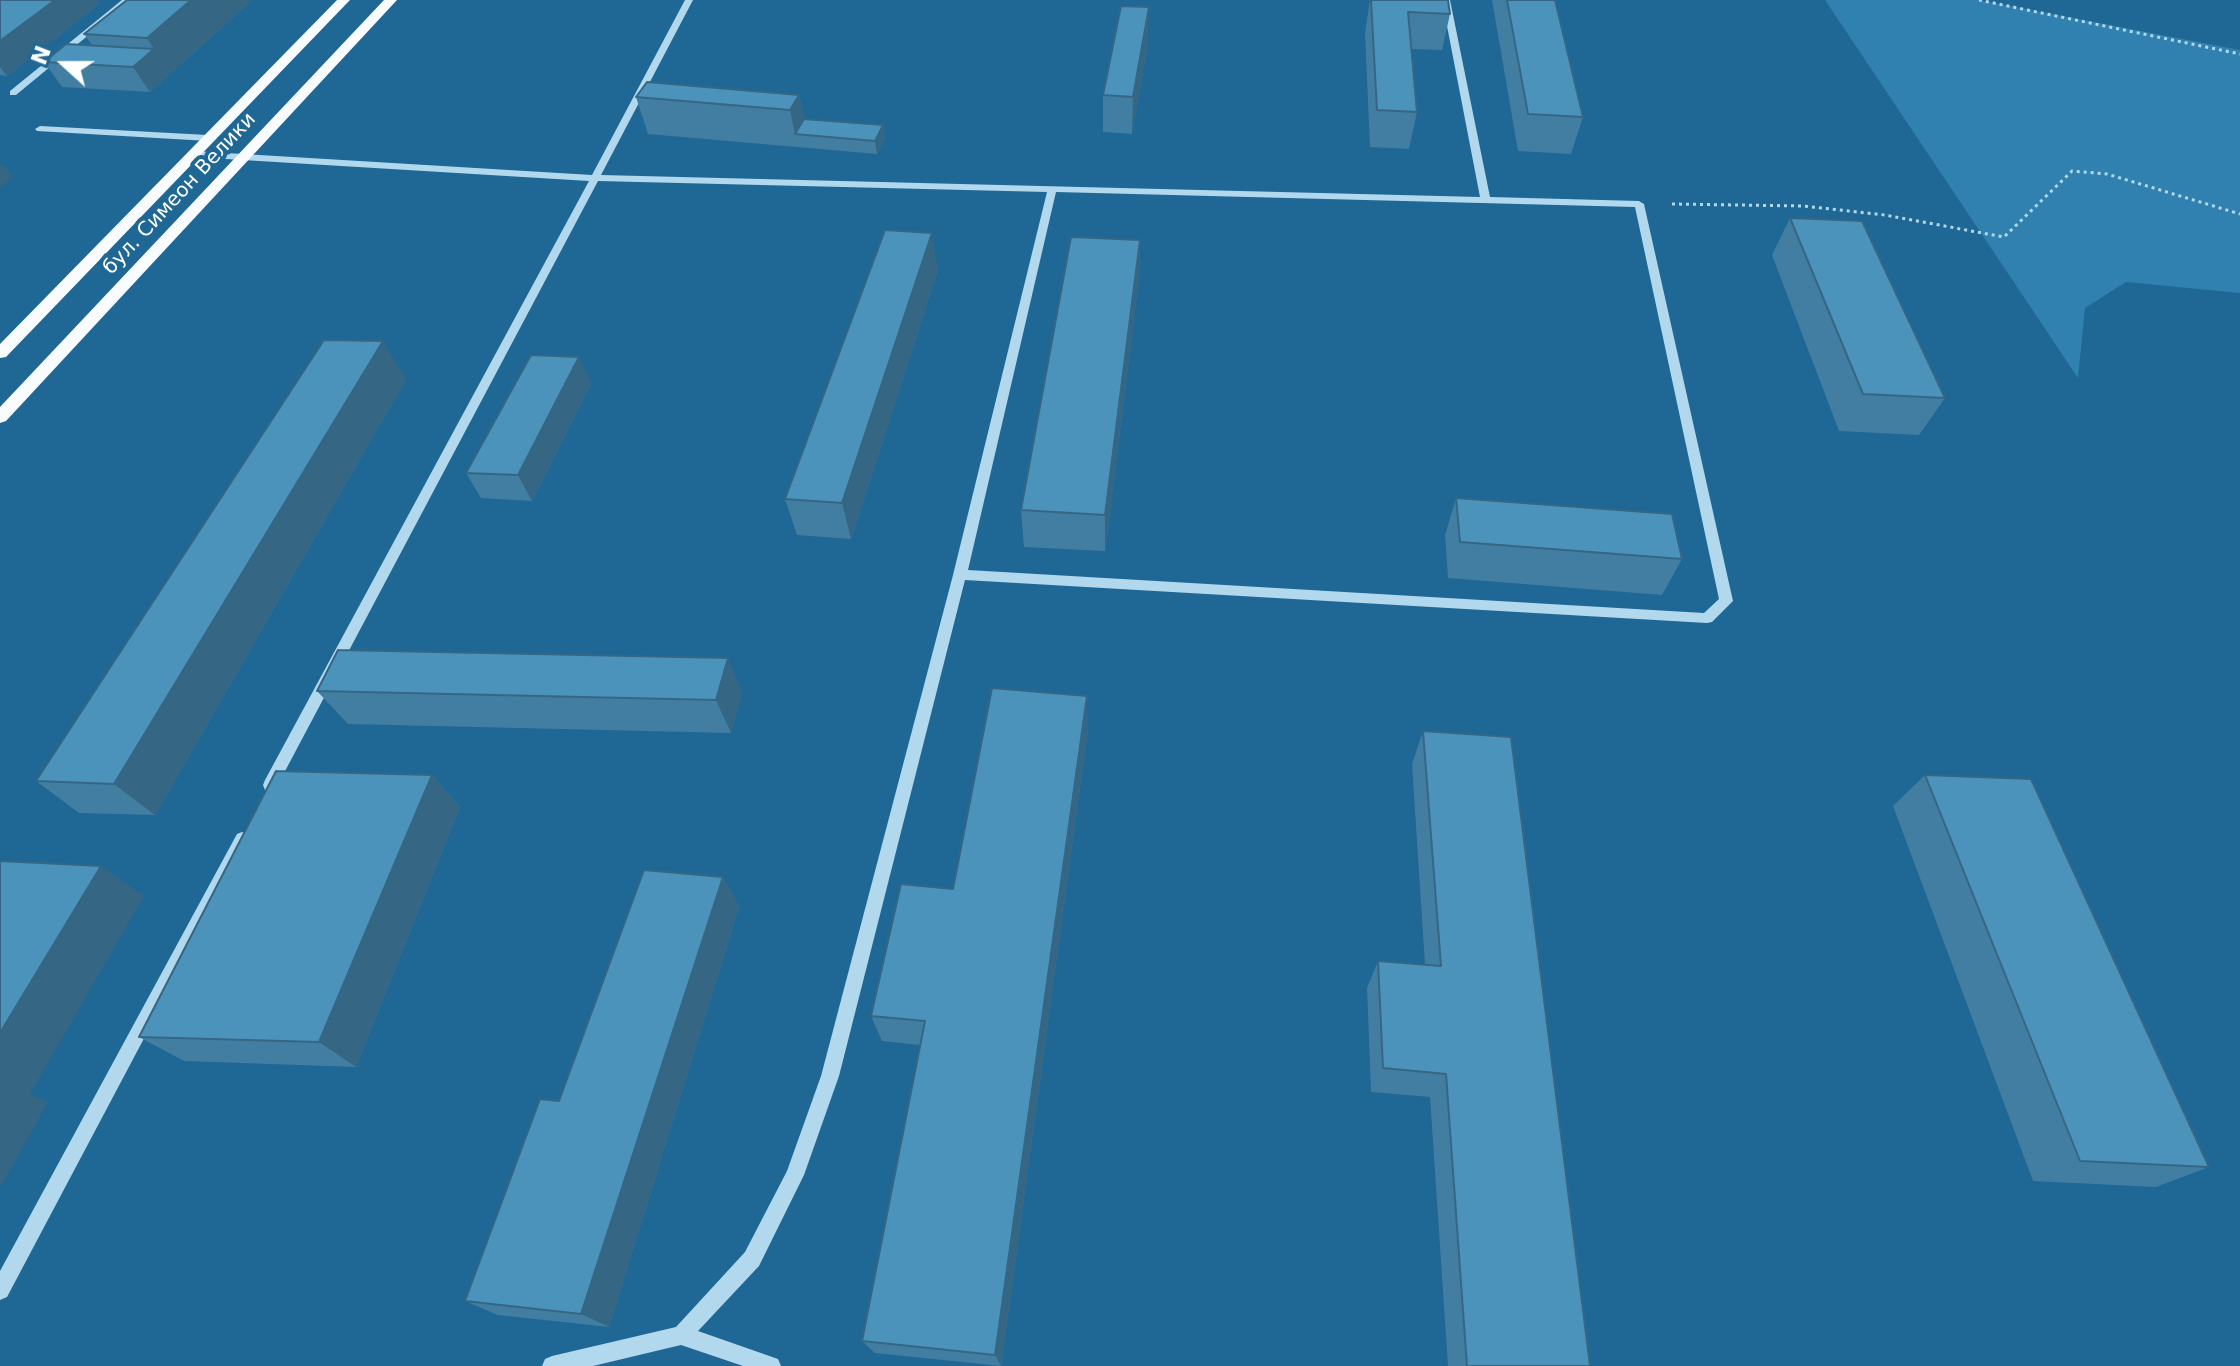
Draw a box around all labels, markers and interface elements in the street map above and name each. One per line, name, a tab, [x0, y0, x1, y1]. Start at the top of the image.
north arrow	[24, 24, 104, 104]
text: N	[26, 42, 56, 68]
street label: бул. Симеон Велики	[99, 108, 261, 280]

